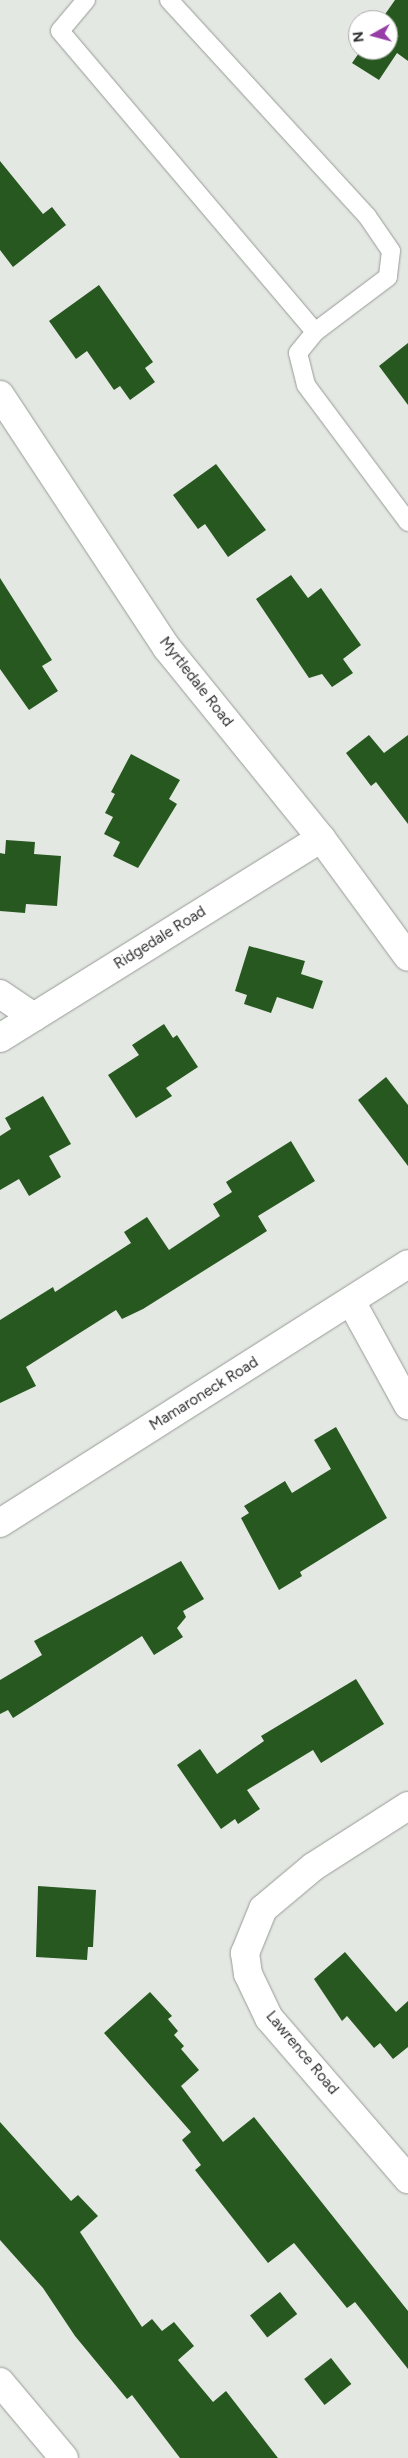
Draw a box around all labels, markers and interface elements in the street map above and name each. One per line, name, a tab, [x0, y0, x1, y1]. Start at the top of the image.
north arrow	[348, 10, 398, 60]
text: N	[350, 30, 368, 43]
street label: Myrtledale Road	[155, 634, 237, 730]
street label: Ridgedale Road	[111, 903, 209, 973]
street label: Mamaroneck Road	[146, 1353, 262, 1435]
street label: Lawrence Road	[262, 2008, 342, 2098]

